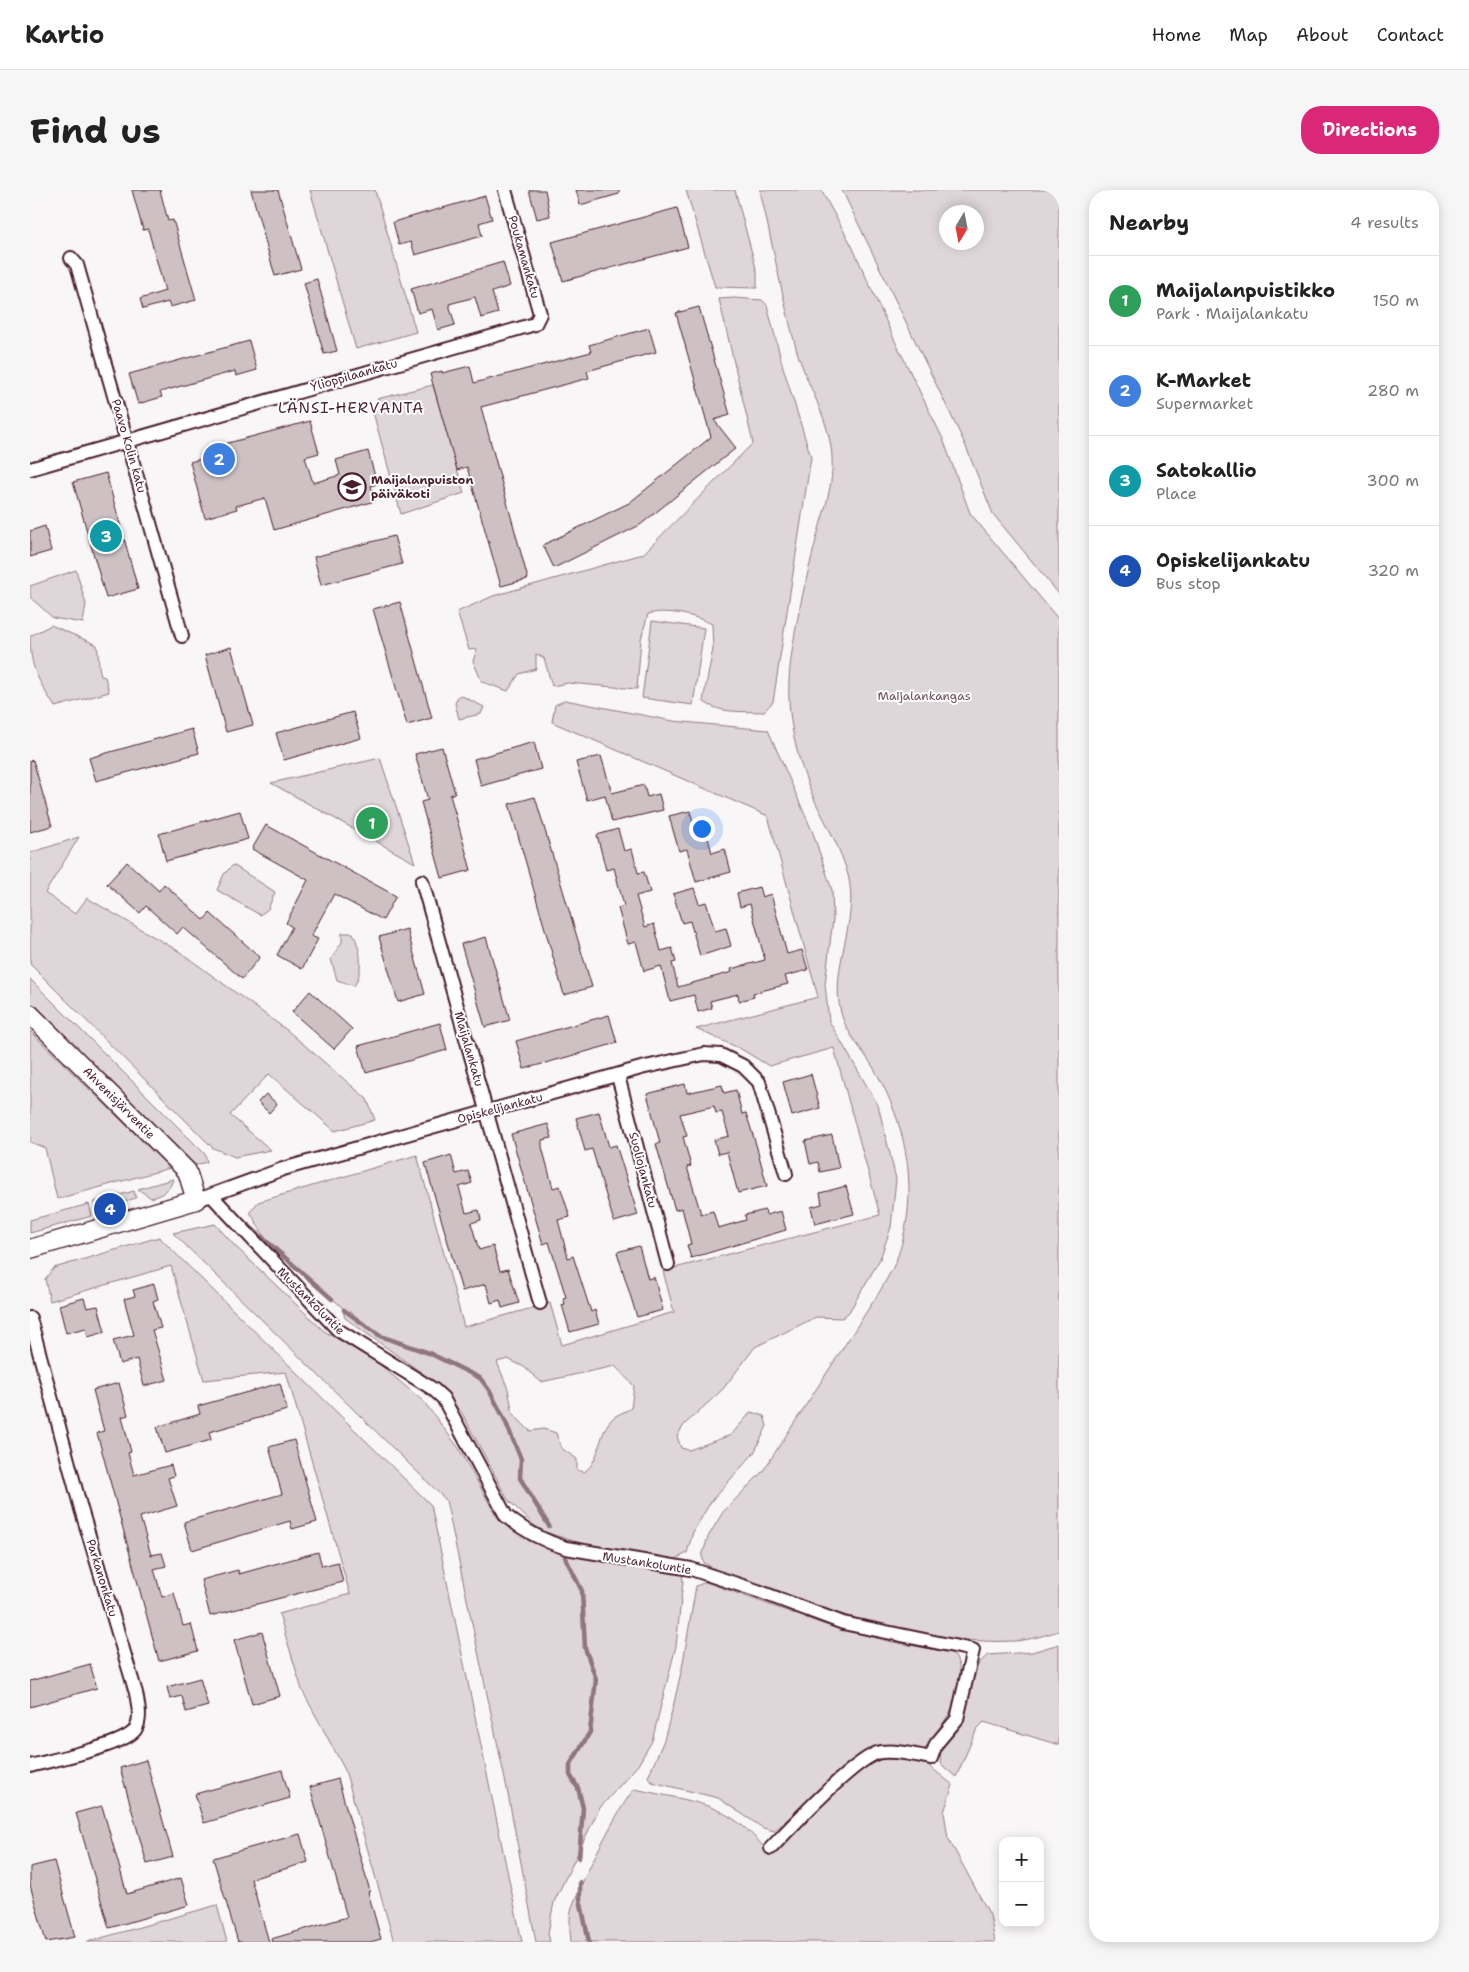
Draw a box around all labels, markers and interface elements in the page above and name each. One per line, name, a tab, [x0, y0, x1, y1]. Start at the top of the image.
text: Kartio	[25, 19, 104, 51]
text: Home	[1152, 23, 1201, 47]
text: Map	[1229, 23, 1268, 47]
text: About	[1296, 23, 1349, 47]
text: Contact	[1377, 23, 1444, 47]
button: Directions	[1301, 106, 1439, 154]
text: Find us	[30, 107, 161, 154]
north arrow	[939, 205, 984, 250]
text: Nearby	[1109, 209, 1189, 237]
text: 4 results	[1350, 212, 1419, 233]
street label: Poukamankatu	[505, 214, 543, 300]
text: Maijalanpuistikko	[1156, 278, 1335, 303]
text: 1	[1121, 290, 1129, 311]
text: 150 m	[1372, 290, 1419, 311]
text: Park · Maijalankatu	[1156, 303, 1308, 324]
street label: Ylioppilaankatu	[309, 355, 399, 395]
text: K-Market	[1156, 368, 1251, 393]
text: 2	[1119, 380, 1131, 401]
text: 280 m	[1367, 380, 1419, 401]
text: Supermarket	[1156, 393, 1253, 414]
street label: Paavo Kolin katu	[108, 397, 150, 495]
district label: LÄNSI-HERVANTA	[278, 398, 424, 418]
pin: 2	[203, 440, 235, 478]
text: Satokallio	[1156, 458, 1257, 483]
text: 3	[1119, 470, 1131, 491]
text: 300 m	[1367, 470, 1419, 491]
school or university icon: Maijalanpuiston päiväkoti	[337, 472, 367, 502]
place label: Maijalanpuiston päiväkoti	[371, 472, 473, 502]
text: Place	[1156, 483, 1197, 504]
pin: 3	[90, 517, 122, 555]
text: Opiskelijankatu	[1156, 548, 1310, 573]
text: 4	[1119, 560, 1131, 581]
text: 320 m	[1368, 560, 1419, 581]
text: Bus stop	[1156, 573, 1221, 594]
park label: Maijalankangas	[877, 688, 971, 704]
pin: 1	[356, 804, 388, 842]
your location	[689, 816, 715, 842]
street label: Maijalankatu	[451, 1010, 487, 1088]
street label: Ahvenisjärventie	[79, 1063, 159, 1143]
street label: Opiskelijankatu	[455, 1089, 545, 1127]
street label: Suoliojankatu	[625, 1130, 661, 1210]
pin: 4	[94, 1190, 126, 1228]
street label: Mustankoluntie	[274, 1264, 348, 1338]
street label: Parkanonkatu	[83, 1537, 121, 1619]
street label: Mustankoluntie	[601, 1548, 693, 1578]
map controls	[999, 1837, 1044, 1927]
button: +	[999, 1837, 1044, 1882]
button: −	[999, 1882, 1044, 1927]

